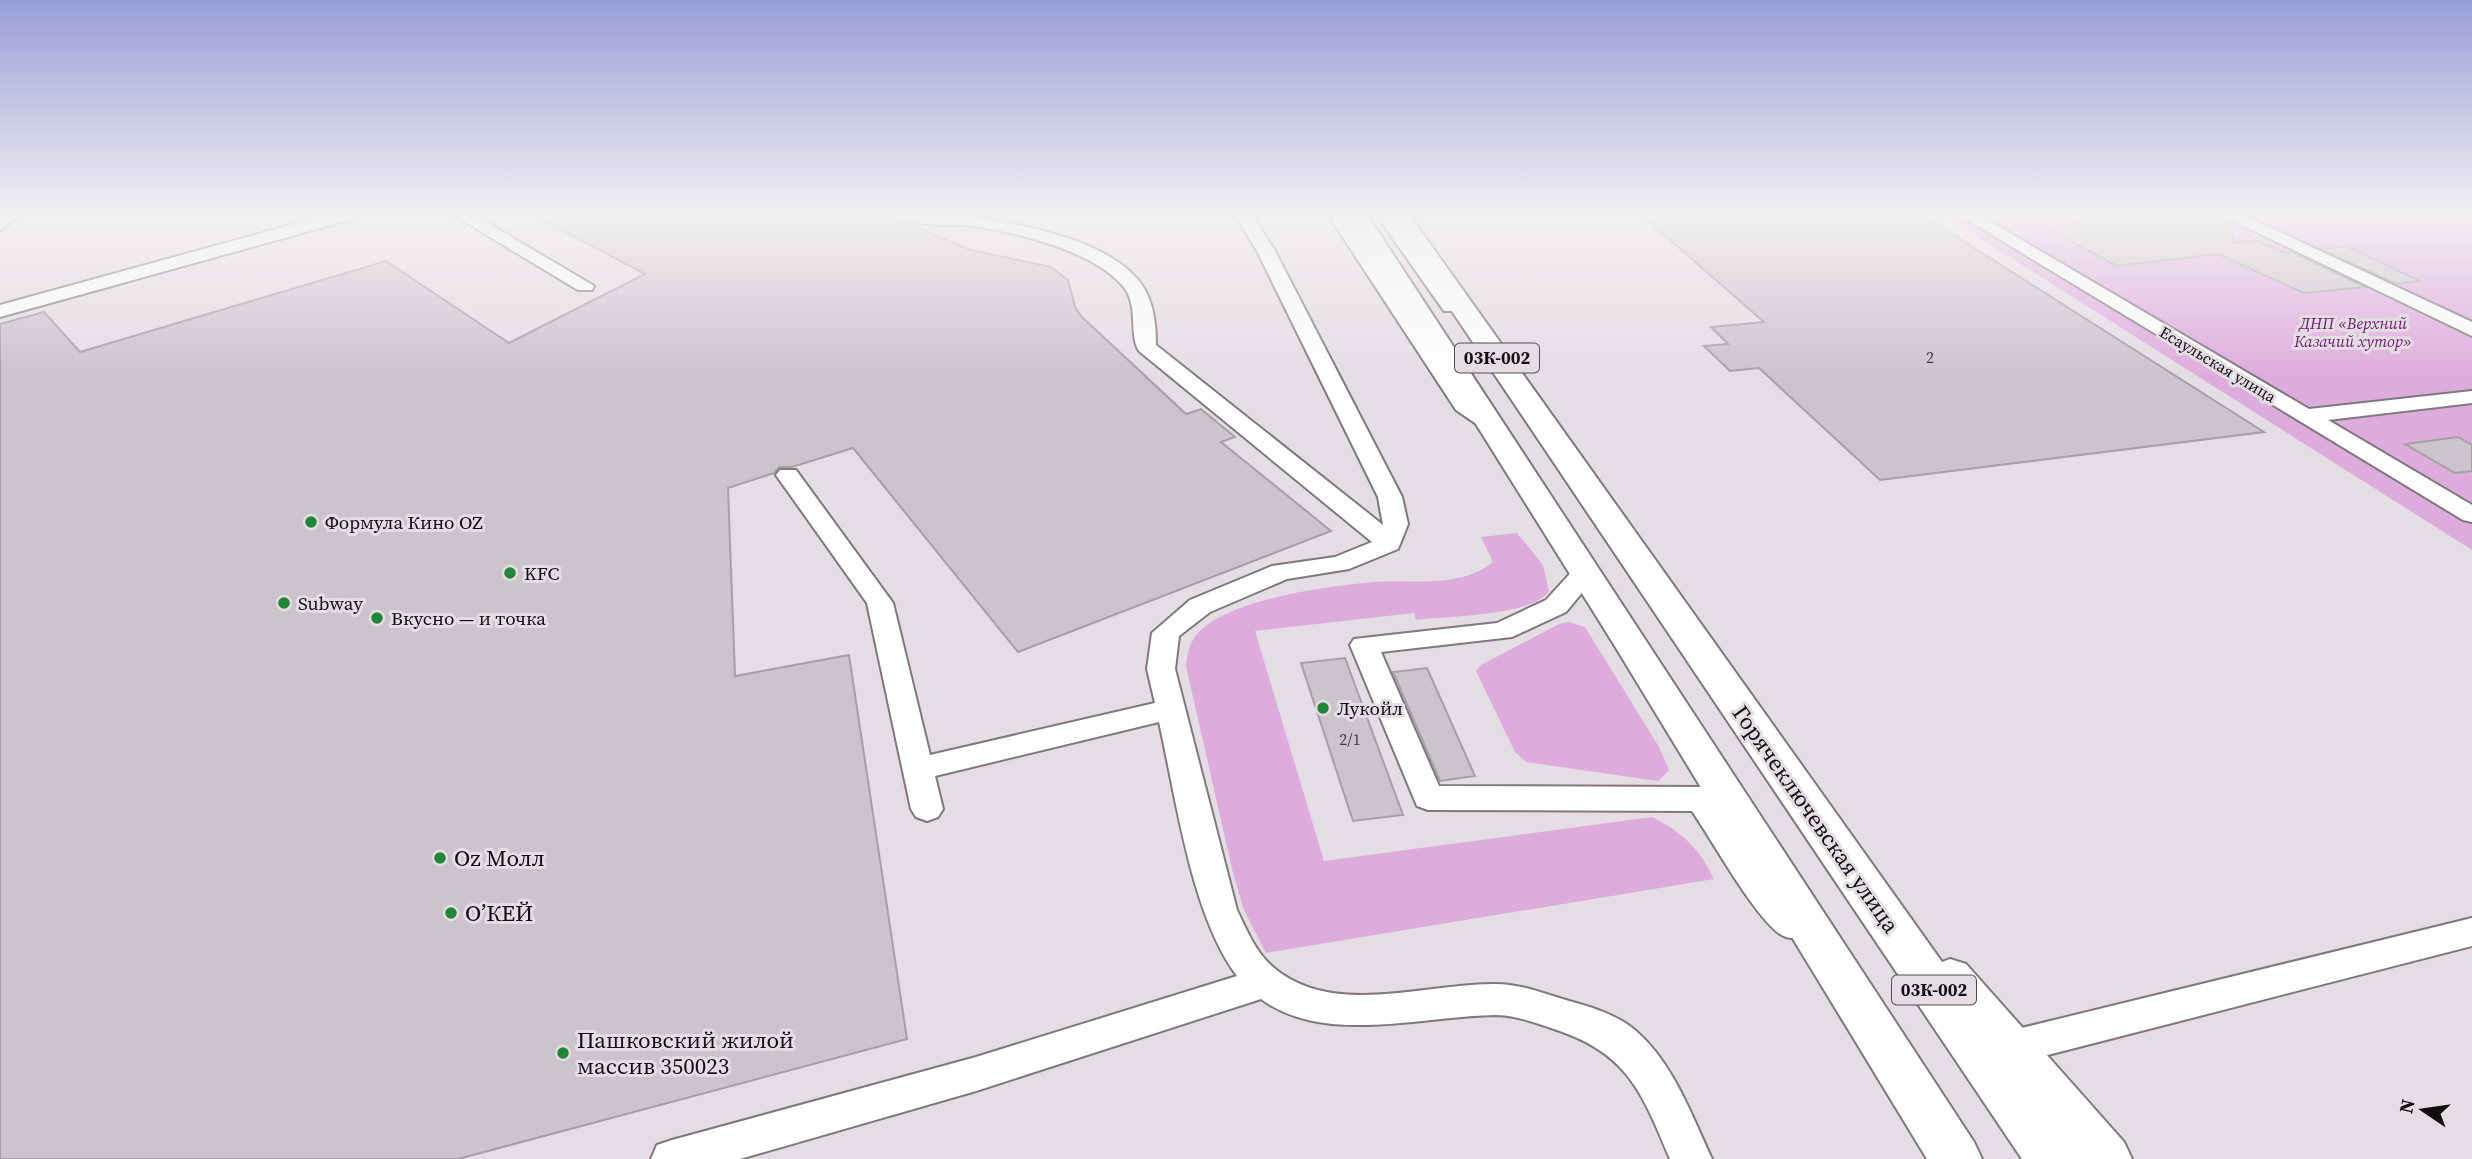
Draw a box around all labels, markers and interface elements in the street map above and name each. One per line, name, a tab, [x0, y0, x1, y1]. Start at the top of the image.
park label: ДНП «Верхний Казачий хутор»	[2293, 312, 2412, 352]
street label: Есаульская улица	[2156, 321, 2281, 408]
road number: 03К-002	[1455, 344, 1539, 372]
house number: 2	[1926, 346, 1934, 368]
place label: Формула Кино OZ	[325, 509, 483, 535]
marker: Формула Кино OZ	[303, 514, 319, 530]
place label: KFC	[524, 560, 559, 586]
marker: KFC	[502, 565, 518, 581]
place label: Subway	[298, 590, 363, 616]
marker: Subway	[276, 595, 292, 611]
place label: Вкусно — и точка	[391, 605, 546, 631]
marker: Вкусно — и точка	[369, 610, 385, 626]
place label: Лукойл	[1337, 695, 1403, 721]
street label: Горячеключевская улица	[1725, 699, 1907, 940]
marker: Лукойл	[1315, 700, 1331, 716]
house number: 2/1	[1339, 728, 1361, 750]
place label: Oz Молл	[454, 842, 545, 874]
marker: Oz Молл	[432, 850, 448, 866]
place label: О’КЕЙ	[465, 897, 533, 929]
marker: О’КЕЙ	[443, 905, 459, 921]
road number: 03К-002	[1892, 975, 1976, 1004]
place label: Пашковский жилой массив 350023	[577, 1024, 794, 1082]
marker: Пашковский жилой массив 350023	[555, 1045, 571, 1061]
north arrow	[2388, 1075, 2458, 1145]
text: N	[2392, 1096, 2421, 1116]

